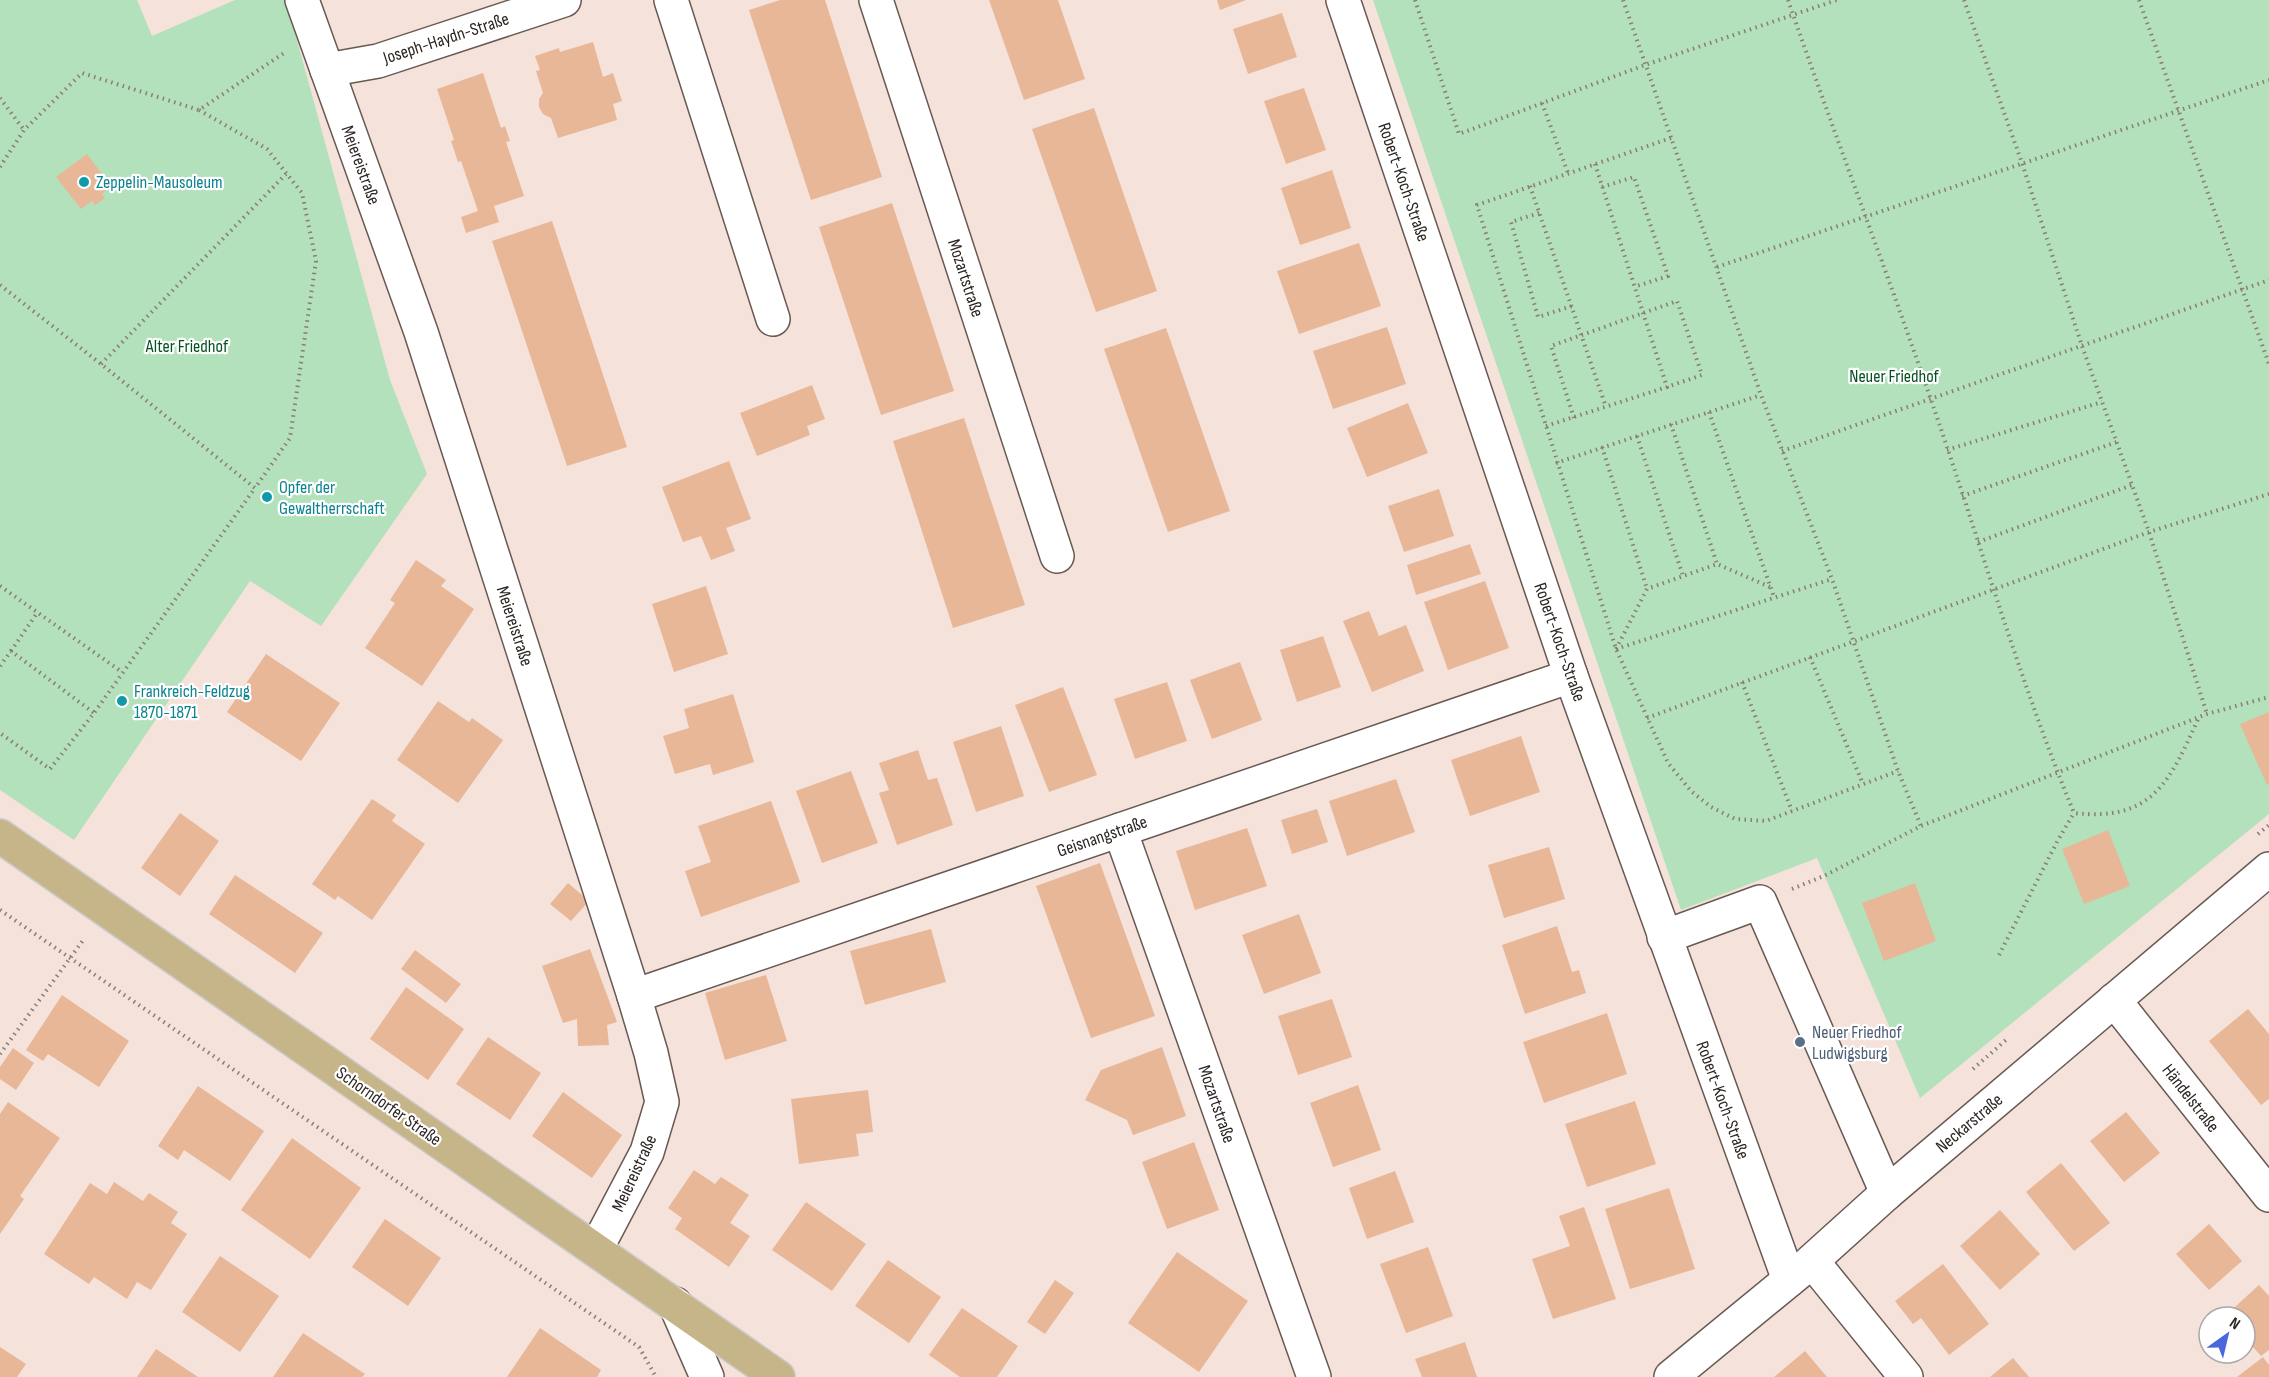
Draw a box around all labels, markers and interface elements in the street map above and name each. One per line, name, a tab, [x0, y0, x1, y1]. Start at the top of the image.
street label: Joseph-Haydn-Straße	[380, 8, 512, 69]
street label: Robert-Koch-Straße	[1373, 120, 1434, 244]
street label: Meiereistraße	[337, 123, 385, 208]
place label: Zeppelin-Mausoleum	[96, 172, 223, 193]
marker: Zeppelin-Mausoleum	[77, 175, 91, 189]
street label: Mozartstraße	[943, 237, 988, 320]
park label: Alter Friedhof	[145, 336, 229, 357]
park label: Neuer Friedhof	[1849, 366, 1940, 387]
place label: Opfer der Gewaltherrschaft	[279, 477, 385, 519]
marker: Opfer der Gewaltherrschaft	[260, 490, 274, 504]
street label: Robert-Koch-Straße	[1529, 580, 1590, 704]
street label: Meiereistraße	[492, 584, 537, 669]
place label: Frankreich-Feldzug 1870-1871	[134, 681, 250, 723]
marker: Frankreich-Feldzug 1870-1871	[115, 694, 129, 708]
street label: Geisnangstraße	[1054, 811, 1150, 862]
place label: Neuer Friedhof Ludwigsburg	[1812, 1022, 1902, 1064]
marker: Neuer Friedhof Ludwigsburg	[1793, 1035, 1807, 1049]
street label: Robert-Koch-Straße	[1691, 1038, 1754, 1162]
street label: Händelstraße	[2158, 1060, 2224, 1136]
street label: Schorndorfer Straße	[332, 1062, 445, 1150]
street label: Mozartstraße	[1193, 1063, 1240, 1146]
street label: Neckarstraße	[1932, 1089, 2007, 1157]
street label: Meiereistraße	[607, 1131, 661, 1215]
north arrow	[2197, 1305, 2257, 1365]
text: N	[2226, 1314, 2243, 1334]

